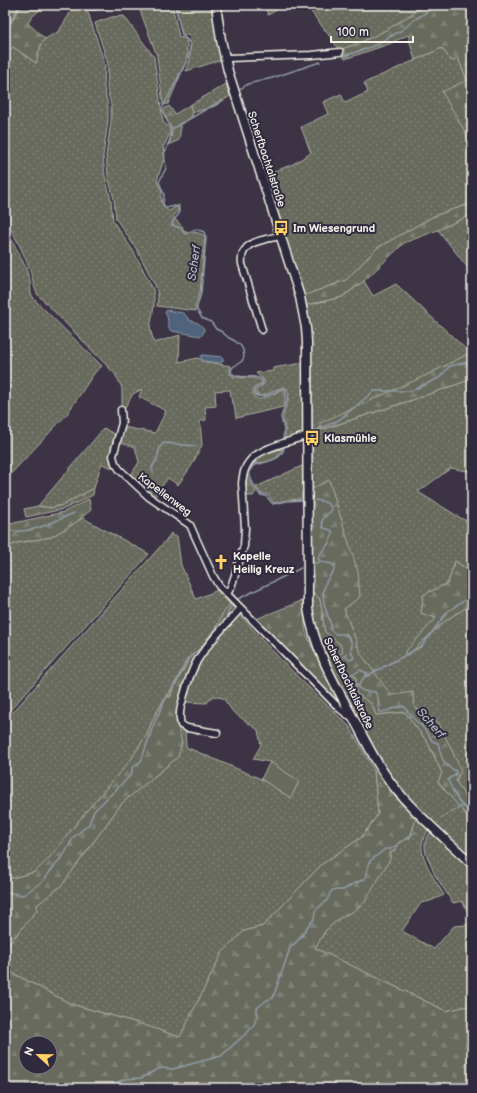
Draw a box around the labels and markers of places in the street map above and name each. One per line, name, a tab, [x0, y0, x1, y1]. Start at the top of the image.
bus stop icon: Im Wiesengrund	[272, 219, 290, 237]
place label: Im Wiesengrund	[293, 222, 375, 235]
bus stop icon: Klasmühle	[303, 429, 321, 447]
place label: Klasmühle	[324, 432, 377, 445]
place label: Kapelle Heilig Kreuz	[233, 550, 295, 576]
church icon: Kapelle Heilig Kreuz	[212, 553, 230, 571]

